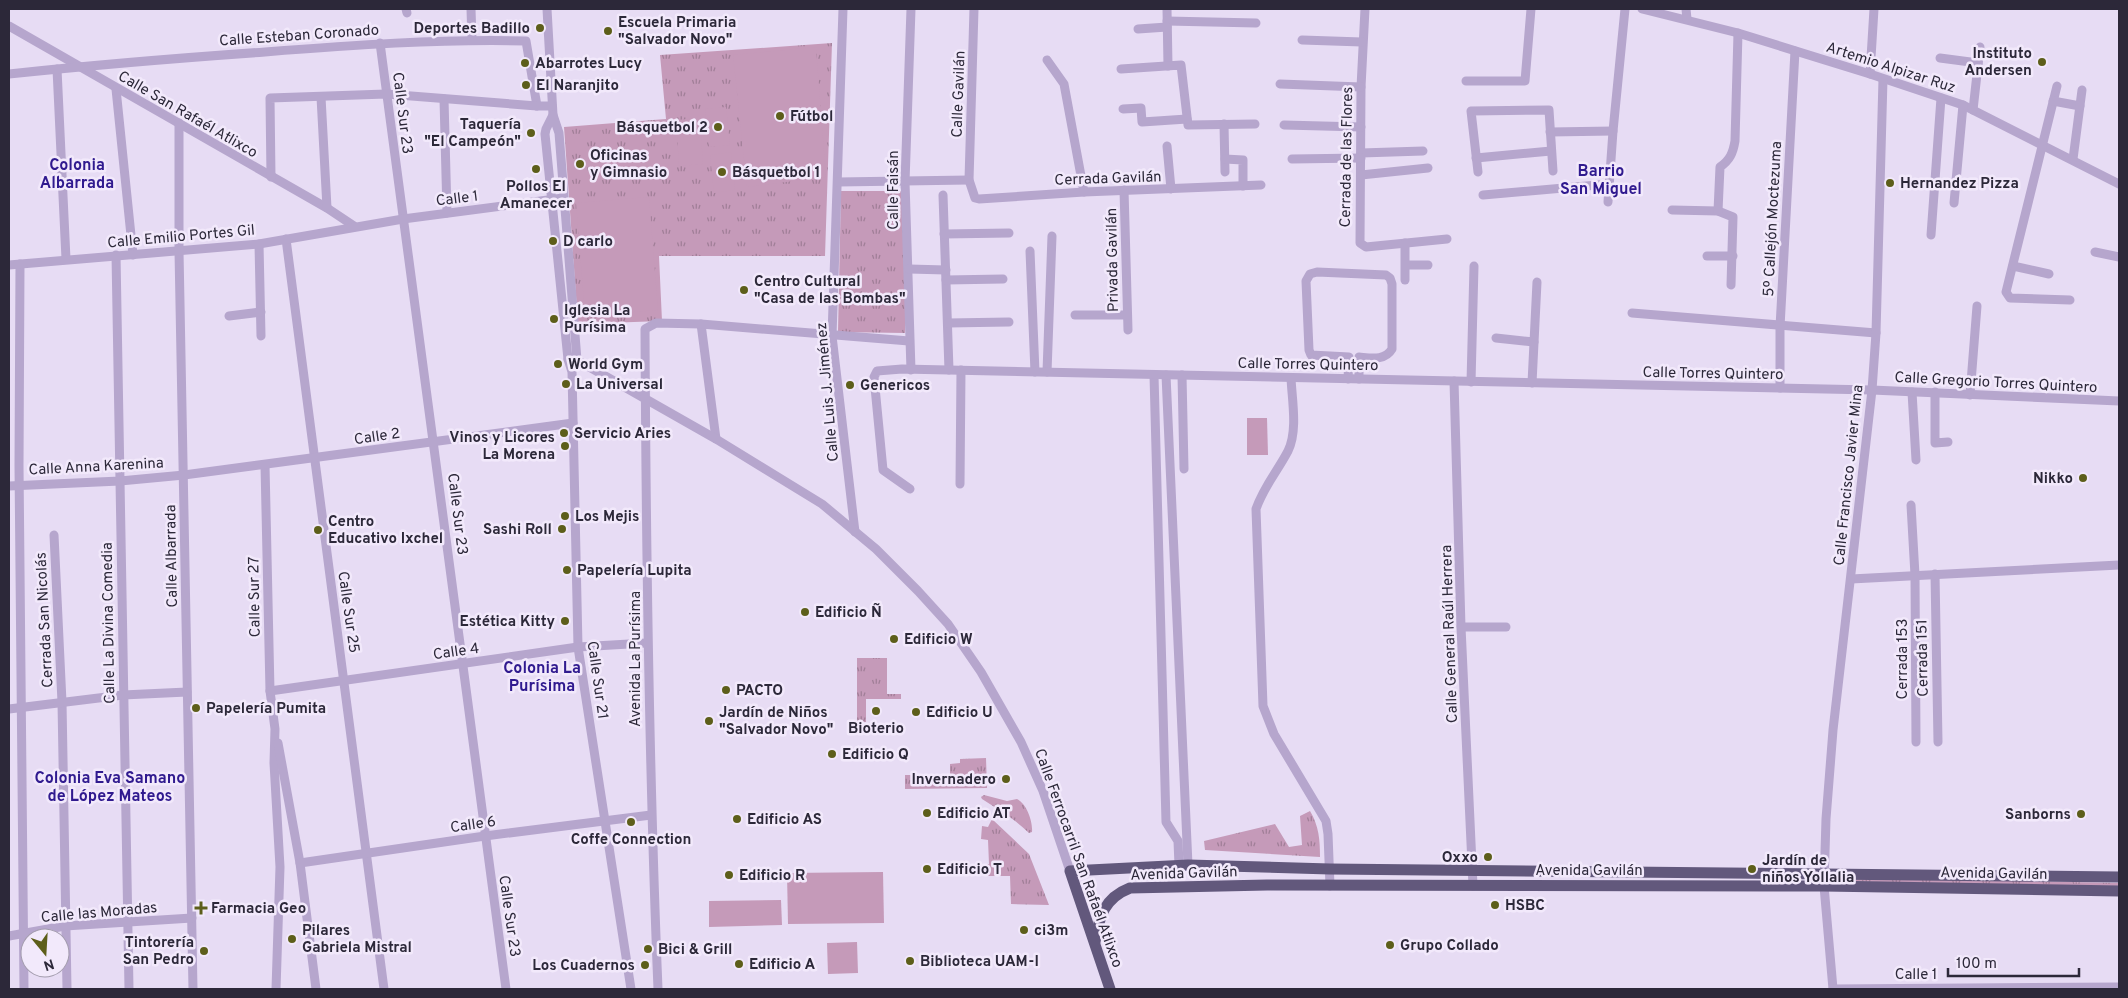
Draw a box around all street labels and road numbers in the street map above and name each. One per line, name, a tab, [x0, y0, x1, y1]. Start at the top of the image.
street label: Calle Esteban Coronado	[219, 21, 380, 52]
street label: Artemio Alpizar Ruz	[1823, 39, 1958, 98]
street label: Calle Gavilán	[948, 50, 971, 138]
street label: Calle San Rafaél Atlixco	[114, 68, 261, 163]
street label: Calle Sur 23	[387, 71, 416, 155]
street label: Cerrada de las Flores	[1337, 87, 1358, 228]
street label: 5º Callejón Moctezuma	[1760, 141, 1787, 297]
street label: Calle Faisán	[885, 150, 904, 230]
street label: Cerrada Gavilán	[1054, 168, 1162, 191]
street label: Calle 1	[435, 187, 480, 212]
street label: Privada Gavilán	[1103, 208, 1124, 312]
street label: Calle Emilio Portes Gil	[107, 222, 256, 253]
street label: Calle Luis J. Jiménez	[813, 321, 844, 462]
street label: Calle Torres Quintero	[1237, 355, 1379, 376]
street label: Calle Torres Quintero	[1642, 364, 1784, 385]
street label: Calle Gregorio Torres Quintero	[1894, 369, 2098, 398]
street label: Calle Francisco Javier Mina	[1831, 384, 1868, 567]
street label: Calle 2	[353, 425, 401, 450]
street label: Calle Anna Karenina	[28, 454, 164, 481]
street label: Calle Sur 23	[442, 472, 471, 556]
street label: Calle Albarrada	[162, 504, 183, 608]
street label: Calle La Divina Comedia	[99, 542, 120, 704]
street label: Calle General Raúl Herrera	[1438, 544, 1463, 724]
street label: Cerrada San Nicolás	[32, 552, 59, 688]
street label: Calle Sur 27	[245, 556, 266, 638]
street label: Calle Sur 25	[332, 570, 363, 654]
street label: Avenida La Purísima	[627, 591, 646, 727]
street label: Cerrada 153	[1894, 618, 1913, 700]
street label: Cerrada 151	[1913, 619, 1934, 697]
street label: Calle 4	[432, 640, 480, 665]
street label: Calle Sur 21	[582, 640, 611, 721]
street label: Calle Ferrocarril San Rafaél Atlixco	[1029, 746, 1126, 971]
street label: Calle 6	[449, 813, 497, 838]
street label: Avenida Gavilán	[1535, 862, 1643, 881]
street label: Avenida Gavilán	[1130, 863, 1238, 886]
street label: Avenida Gavilán	[1940, 864, 2048, 885]
street label: Calle Sur 23	[493, 874, 524, 958]
street label: Calle las Moradas	[40, 899, 158, 928]
street label: Calle 1	[1895, 966, 1937, 985]

